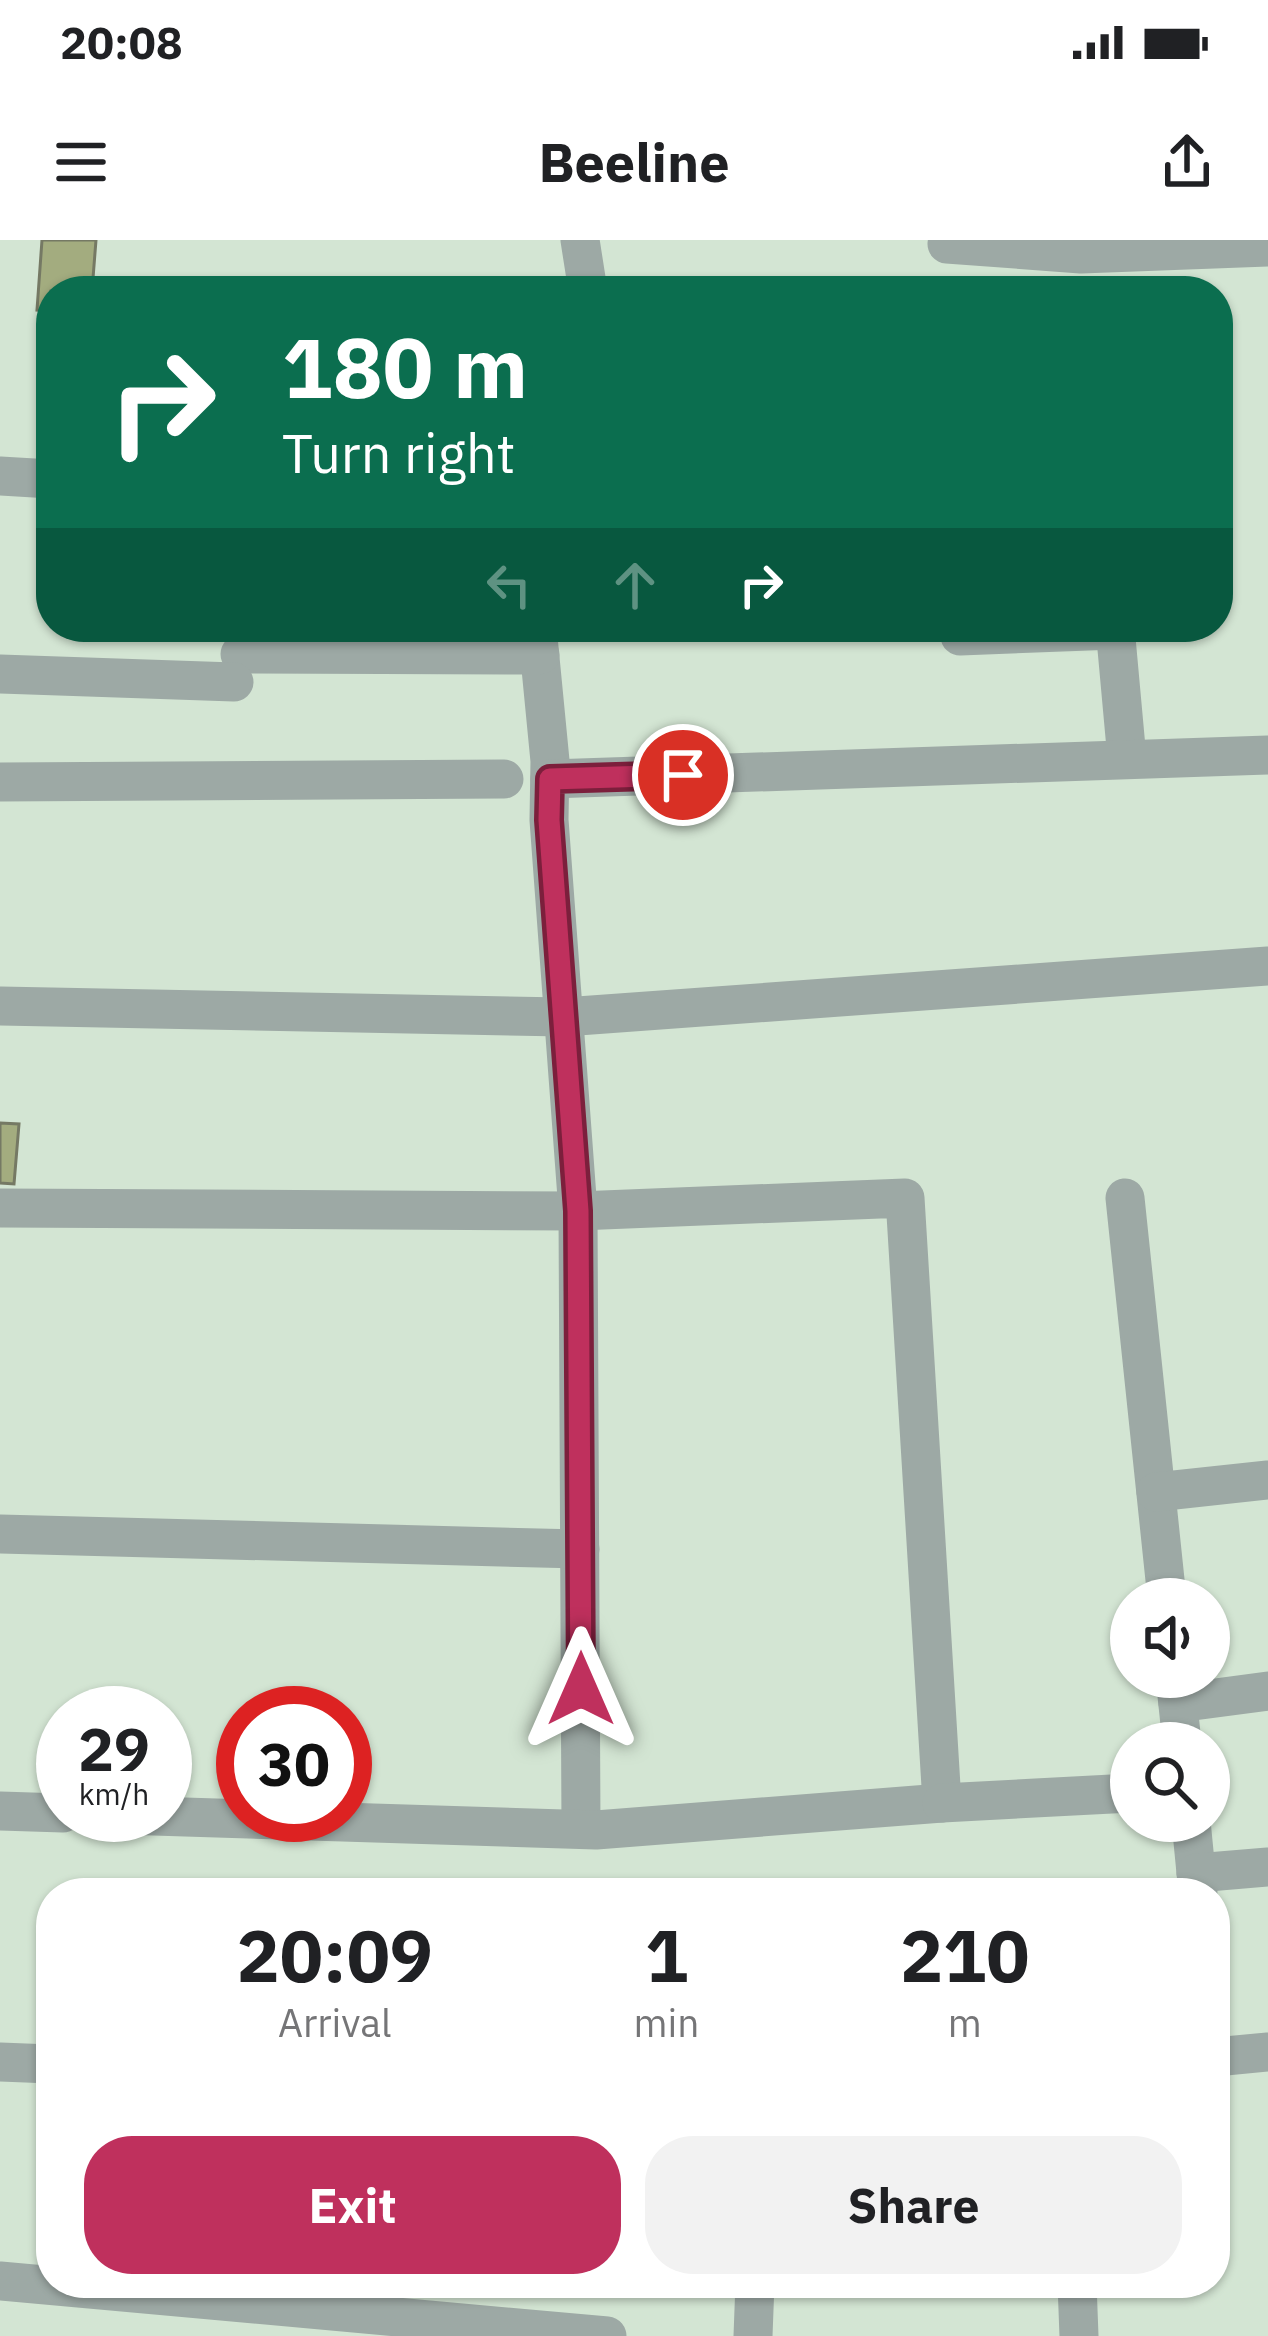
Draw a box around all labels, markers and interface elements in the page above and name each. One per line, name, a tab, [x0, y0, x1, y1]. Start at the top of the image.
text: 20:08	[60, 13, 183, 71]
text: Beeline	[538, 127, 730, 197]
icon: menu	[48, 129, 114, 195]
icon: share	[1154, 129, 1220, 195]
text: 180 m	[282, 312, 528, 421]
icon: right	[84, 324, 240, 480]
text: Turn right	[282, 418, 516, 488]
icon: left	[476, 552, 542, 618]
icon: ahead	[602, 552, 668, 618]
icon: right	[728, 552, 794, 618]
pin	[632, 724, 734, 826]
icon: arrive	[650, 742, 716, 808]
map controls	[1110, 1578, 1230, 1842]
button: sound	[1110, 1578, 1230, 1698]
position arrow	[518, 1626, 644, 1752]
speed limit sign: 30	[216, 1686, 372, 1842]
text: 29	[78, 1709, 150, 1788]
button: search	[1110, 1722, 1230, 1842]
text: km/h	[79, 1774, 149, 1813]
text: 20:09	[236, 1908, 433, 2002]
text: 1	[645, 1908, 688, 2002]
text: 210	[900, 1908, 1030, 2002]
text: Arrival	[278, 1997, 392, 2048]
text: min	[634, 1997, 699, 2048]
text: m	[948, 1997, 982, 2048]
button: Exit	[84, 2136, 621, 2274]
button: Share	[645, 2136, 1182, 2274]

